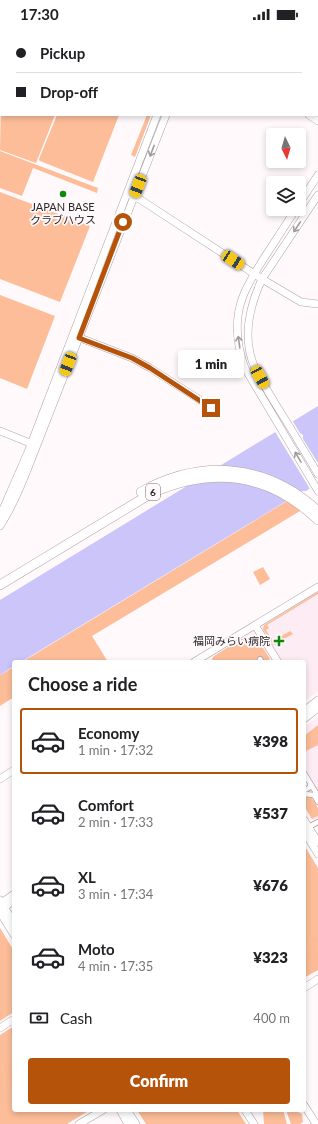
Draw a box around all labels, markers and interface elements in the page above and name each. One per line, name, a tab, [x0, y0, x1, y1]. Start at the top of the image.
text: 17:30	[20, 5, 59, 23]
text: Pickup	[40, 44, 85, 62]
text: Drop-off	[40, 83, 98, 101]
north arrow	[266, 128, 306, 168]
map controls	[266, 128, 306, 216]
one-way arrow	[147, 145, 155, 157]
car	[128, 173, 148, 199]
button: layers	[266, 176, 306, 216]
marker: JAPAN BASE クラブハウス	[58, 189, 68, 199]
place label: JAPAN BASE クラブハウス	[30, 200, 96, 226]
route start	[114, 213, 132, 231]
one-way arrow	[293, 222, 301, 233]
car	[220, 248, 246, 272]
one-way arrow	[235, 336, 243, 349]
callout: 1 min	[178, 350, 244, 378]
car	[58, 351, 78, 377]
text: 1 min	[195, 356, 227, 372]
car	[249, 364, 271, 390]
route end	[202, 399, 220, 417]
one-way arrow	[294, 452, 302, 463]
road number: 6	[146, 484, 160, 500]
place label: 福岡みらい病院	[193, 634, 270, 647]
marker: 福岡みらい病院	[273, 635, 285, 647]
text: Choose a ride	[28, 673, 137, 695]
icon: car	[30, 723, 66, 759]
text: Economy	[78, 724, 139, 742]
text: ¥398	[253, 732, 288, 750]
text: 1 min · 17:32	[78, 742, 153, 758]
icon: car	[30, 795, 66, 831]
text: Comfort	[78, 796, 134, 814]
text: ¥537	[253, 804, 288, 822]
text: 2 min · 17:33	[78, 814, 153, 830]
icon: car	[30, 867, 66, 903]
text: XL	[78, 868, 96, 886]
text: ¥676	[253, 876, 288, 894]
text: 3 min · 17:34	[78, 886, 153, 902]
icon: car	[30, 939, 66, 975]
text: Moto	[78, 940, 115, 958]
text: ¥323	[253, 948, 288, 966]
text: 4 min · 17:35	[78, 958, 153, 974]
icon: cash	[28, 1007, 50, 1029]
text: Cash	[60, 1009, 92, 1027]
text: 400 m	[253, 1010, 290, 1026]
button: Confirm	[28, 1058, 290, 1104]

